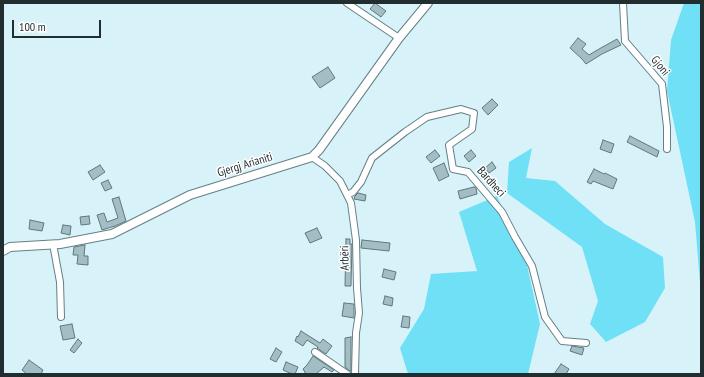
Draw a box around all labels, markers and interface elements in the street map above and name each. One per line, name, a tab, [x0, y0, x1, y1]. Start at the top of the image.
scale bar	[14, 12, 103, 38]
text: 100 m	[19, 19, 46, 34]
street label: Gjoni	[648, 53, 672, 79]
street label: Gjergj Arianiti	[216, 150, 274, 180]
street label: Bardheci	[474, 164, 508, 200]
street label: Arbëri	[338, 245, 352, 271]

